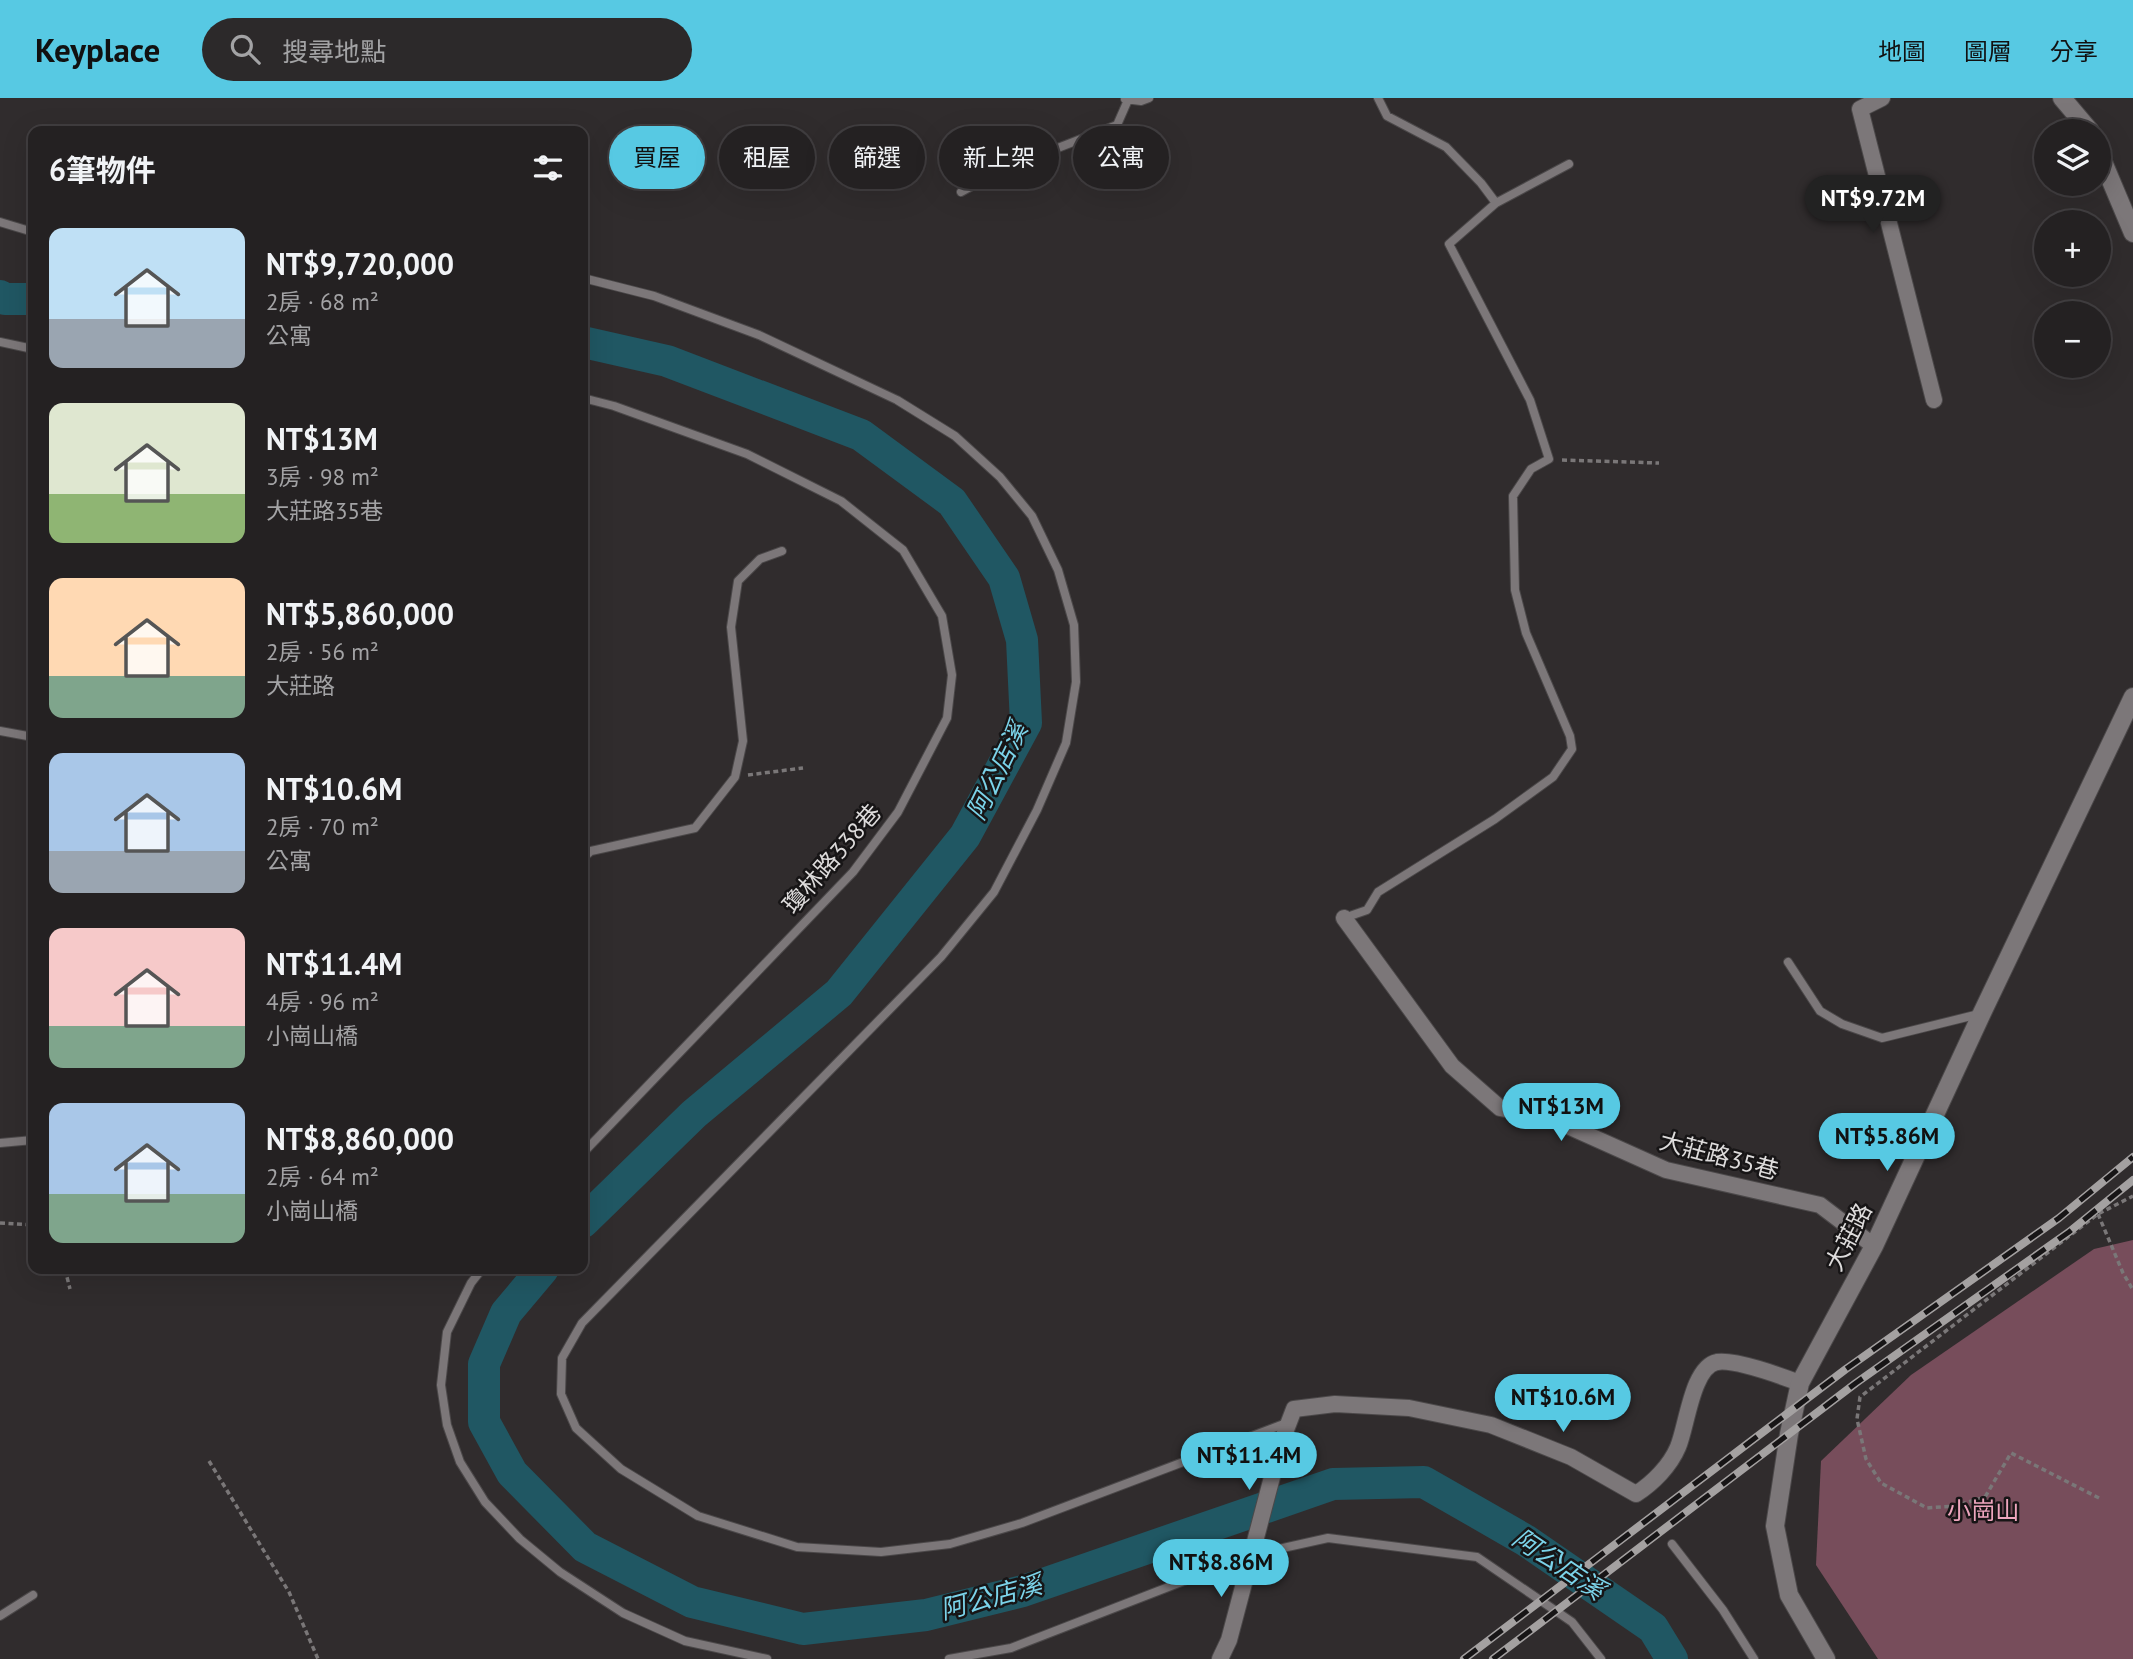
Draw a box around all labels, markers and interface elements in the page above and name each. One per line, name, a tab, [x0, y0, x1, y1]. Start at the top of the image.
search box	[202, 18, 692, 81]
text: Keyplace	[35, 28, 160, 71]
icon: search	[226, 30, 264, 68]
text: 搜尋地點	[282, 35, 386, 68]
text: 地圖	[1878, 36, 1926, 67]
text: 圖層	[1964, 36, 2012, 67]
text: 分享	[2050, 36, 2098, 67]
map controls	[2034, 119, 2111, 378]
button: layers	[2034, 119, 2111, 196]
chip: 買屋	[609, 126, 705, 189]
chip: 租屋	[719, 126, 815, 189]
chip: 篩選	[829, 126, 925, 189]
chip: 新上架	[939, 126, 1059, 189]
chip: 公寓	[1073, 126, 1169, 189]
icon: filters	[529, 149, 567, 187]
text: 6筆物件	[49, 150, 156, 189]
pin: NT$9.72M	[1801, 176, 1945, 235]
text: NT$9.72M	[1821, 183, 1925, 212]
button: +	[2034, 210, 2111, 287]
text: NT$9,720,000	[266, 244, 454, 283]
icon: home	[105, 256, 189, 340]
text: 2房 · 68 m²	[266, 287, 379, 316]
button: −	[2034, 301, 2111, 378]
text: 公寓	[266, 321, 312, 350]
text: NT$13M	[266, 419, 378, 458]
icon: home	[105, 431, 189, 515]
text: 3房 · 98 m²	[266, 462, 379, 491]
text: 大莊路35巷	[266, 496, 383, 525]
text: NT$5,860,000	[266, 594, 454, 633]
icon: home	[105, 606, 189, 690]
text: 2房 · 56 m²	[266, 637, 379, 666]
text: 大莊路	[266, 671, 335, 700]
water label: 阿公店溪	[959, 713, 1036, 825]
text: NT$10.6M	[266, 769, 402, 808]
icon: home	[105, 781, 189, 865]
street label: 瓊林路338巷	[776, 797, 888, 920]
text: 2房 · 70 m²	[266, 812, 379, 841]
text: 公寓	[266, 846, 312, 875]
text: NT$11.4M	[266, 944, 402, 983]
icon: home	[105, 956, 189, 1040]
text: 4房 · 96 m²	[266, 987, 379, 1016]
text: 小崗山橋	[266, 1021, 358, 1050]
pin: NT$13M	[1504, 1084, 1618, 1143]
text: NT$13M	[1518, 1091, 1604, 1120]
pin: NT$5.86M	[1815, 1114, 1959, 1173]
text: NT$8,860,000	[266, 1119, 454, 1158]
text: NT$5.86M	[1835, 1121, 1939, 1150]
street label: 大莊路35巷	[1656, 1125, 1782, 1186]
icon: home	[105, 1131, 189, 1215]
text: 2房 · 64 m²	[266, 1162, 379, 1191]
text: 小崗山橋	[266, 1196, 358, 1225]
street label: 大莊路	[1818, 1198, 1879, 1276]
pin: NT$10.6M	[1491, 1374, 1635, 1434]
text: NT$10.6M	[1511, 1382, 1615, 1411]
pin: NT$11.4M	[1177, 1432, 1321, 1492]
text: NT$11.4M	[1197, 1440, 1301, 1469]
park label: 小崗山	[1947, 1495, 2019, 1526]
water label: 阿公店溪	[1507, 1521, 1615, 1609]
pin: NT$8.86M	[1149, 1540, 1293, 1599]
text: NT$8.86M	[1169, 1547, 1273, 1576]
water label: 阿公店溪	[936, 1566, 1049, 1626]

